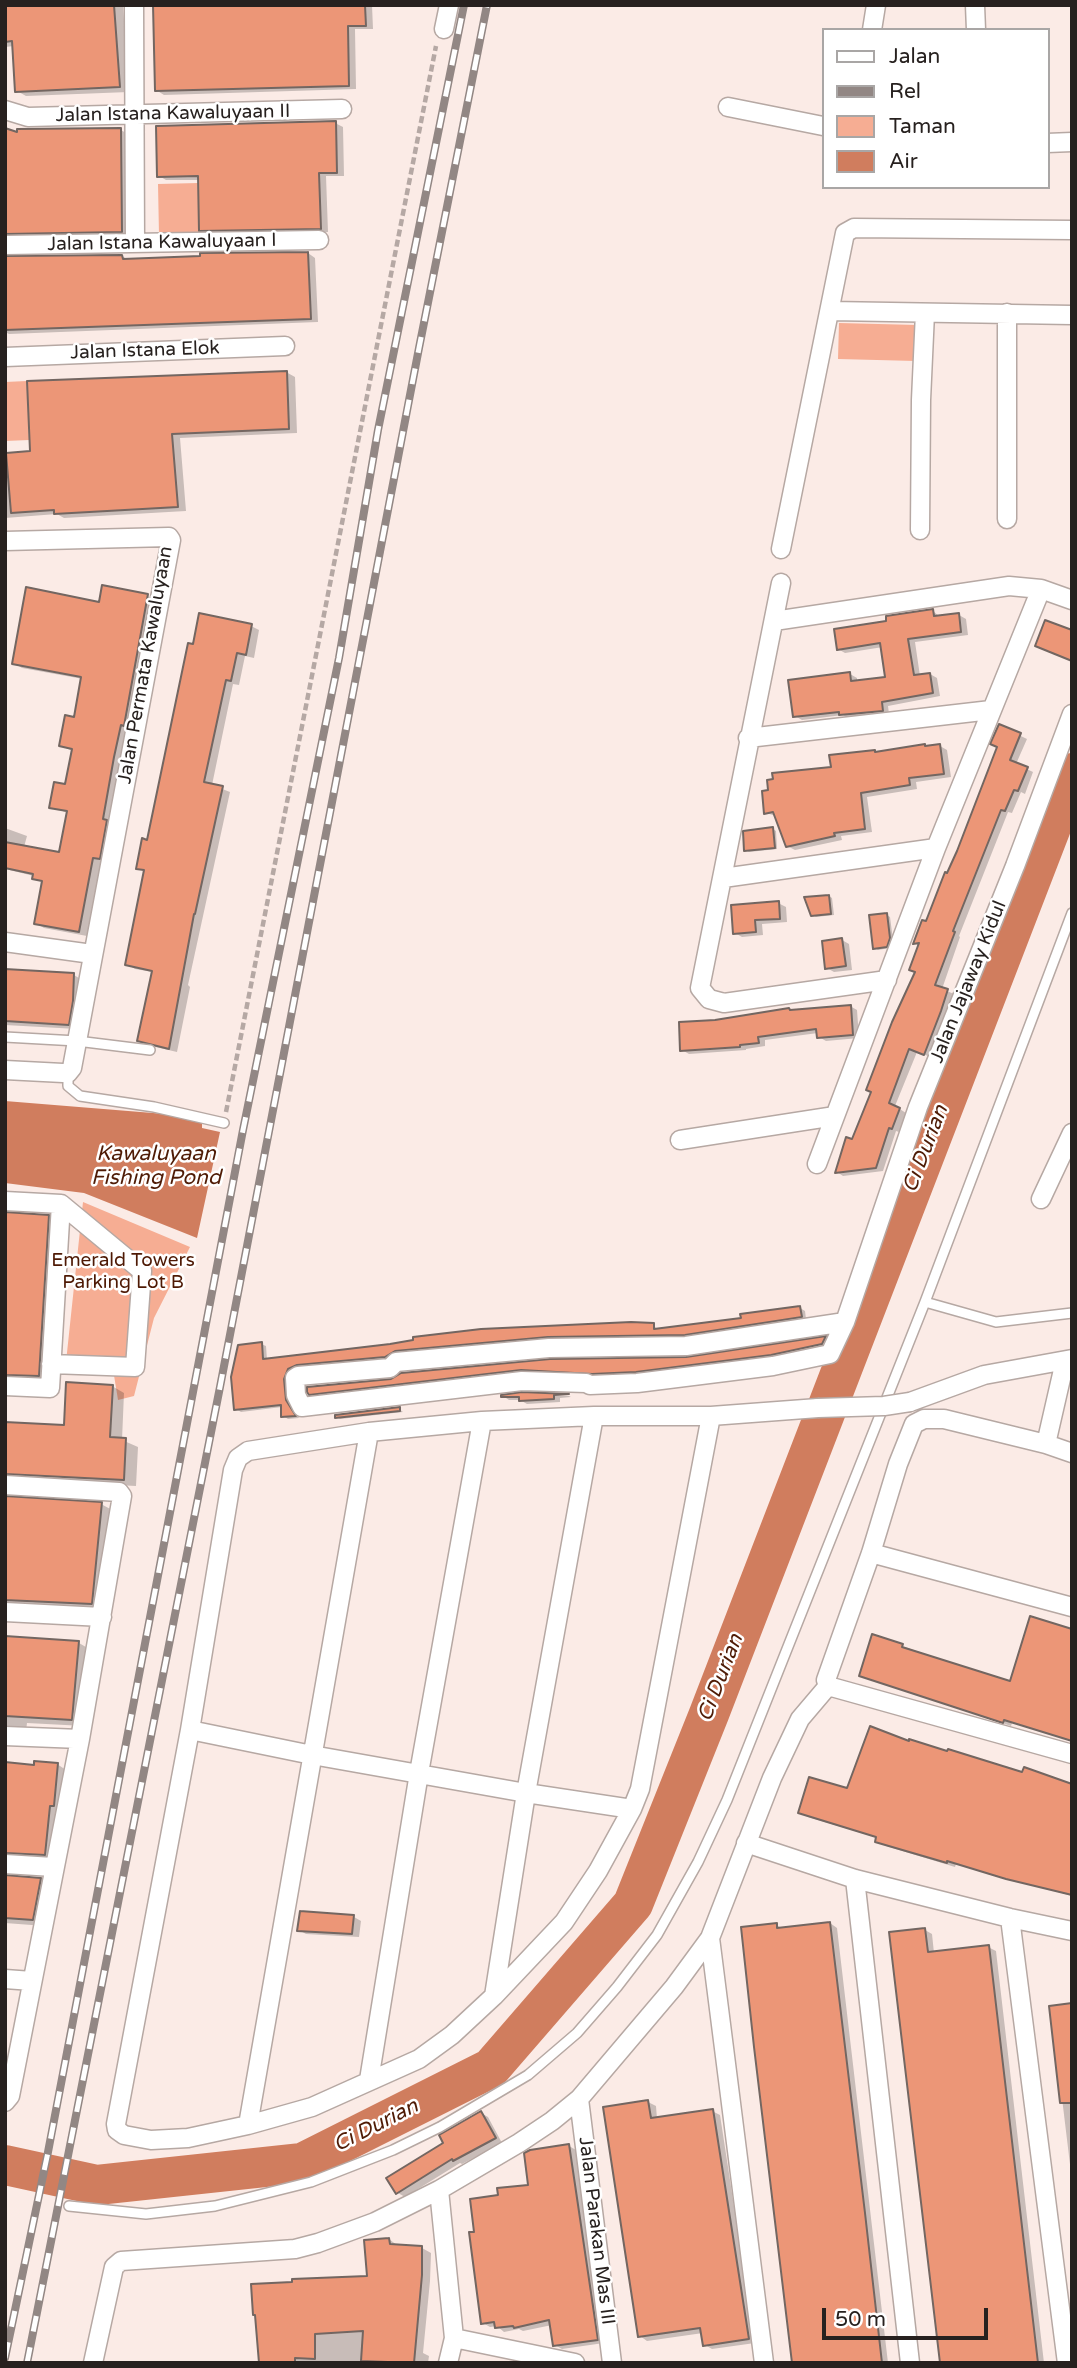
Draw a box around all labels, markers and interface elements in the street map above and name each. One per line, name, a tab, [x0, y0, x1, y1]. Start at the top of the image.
legend	[822, 28, 1049, 189]
text: Jalan	[889, 44, 940, 69]
text: Rel	[889, 79, 921, 104]
street label: Jalan Istana Kawaluyaan II	[55, 101, 291, 127]
text: Taman	[889, 114, 956, 139]
text: Air	[889, 149, 918, 174]
street label: Jalan Istana Kawaluyaan I	[47, 230, 277, 256]
street label: Jalan Istana Elok	[70, 337, 220, 365]
street label: Jalan Permata Kawaluyaan	[114, 544, 178, 786]
street label: Jalan Jajaway Kidul	[926, 898, 1012, 1066]
water label: Ci Durian	[898, 1102, 954, 1196]
water label: Kawaluyaan Fishing Pond	[91, 1141, 221, 1191]
park label: Emerald Towers Parking Lot B	[51, 1250, 195, 1294]
water label: Ci Durian	[693, 1631, 749, 1725]
water label: Ci Durian	[329, 2094, 423, 2158]
street label: Jalan Parakan Mas III	[573, 2136, 619, 2326]
scale bar	[825, 2294, 991, 2338]
text: 50 m	[835, 2307, 886, 2332]

